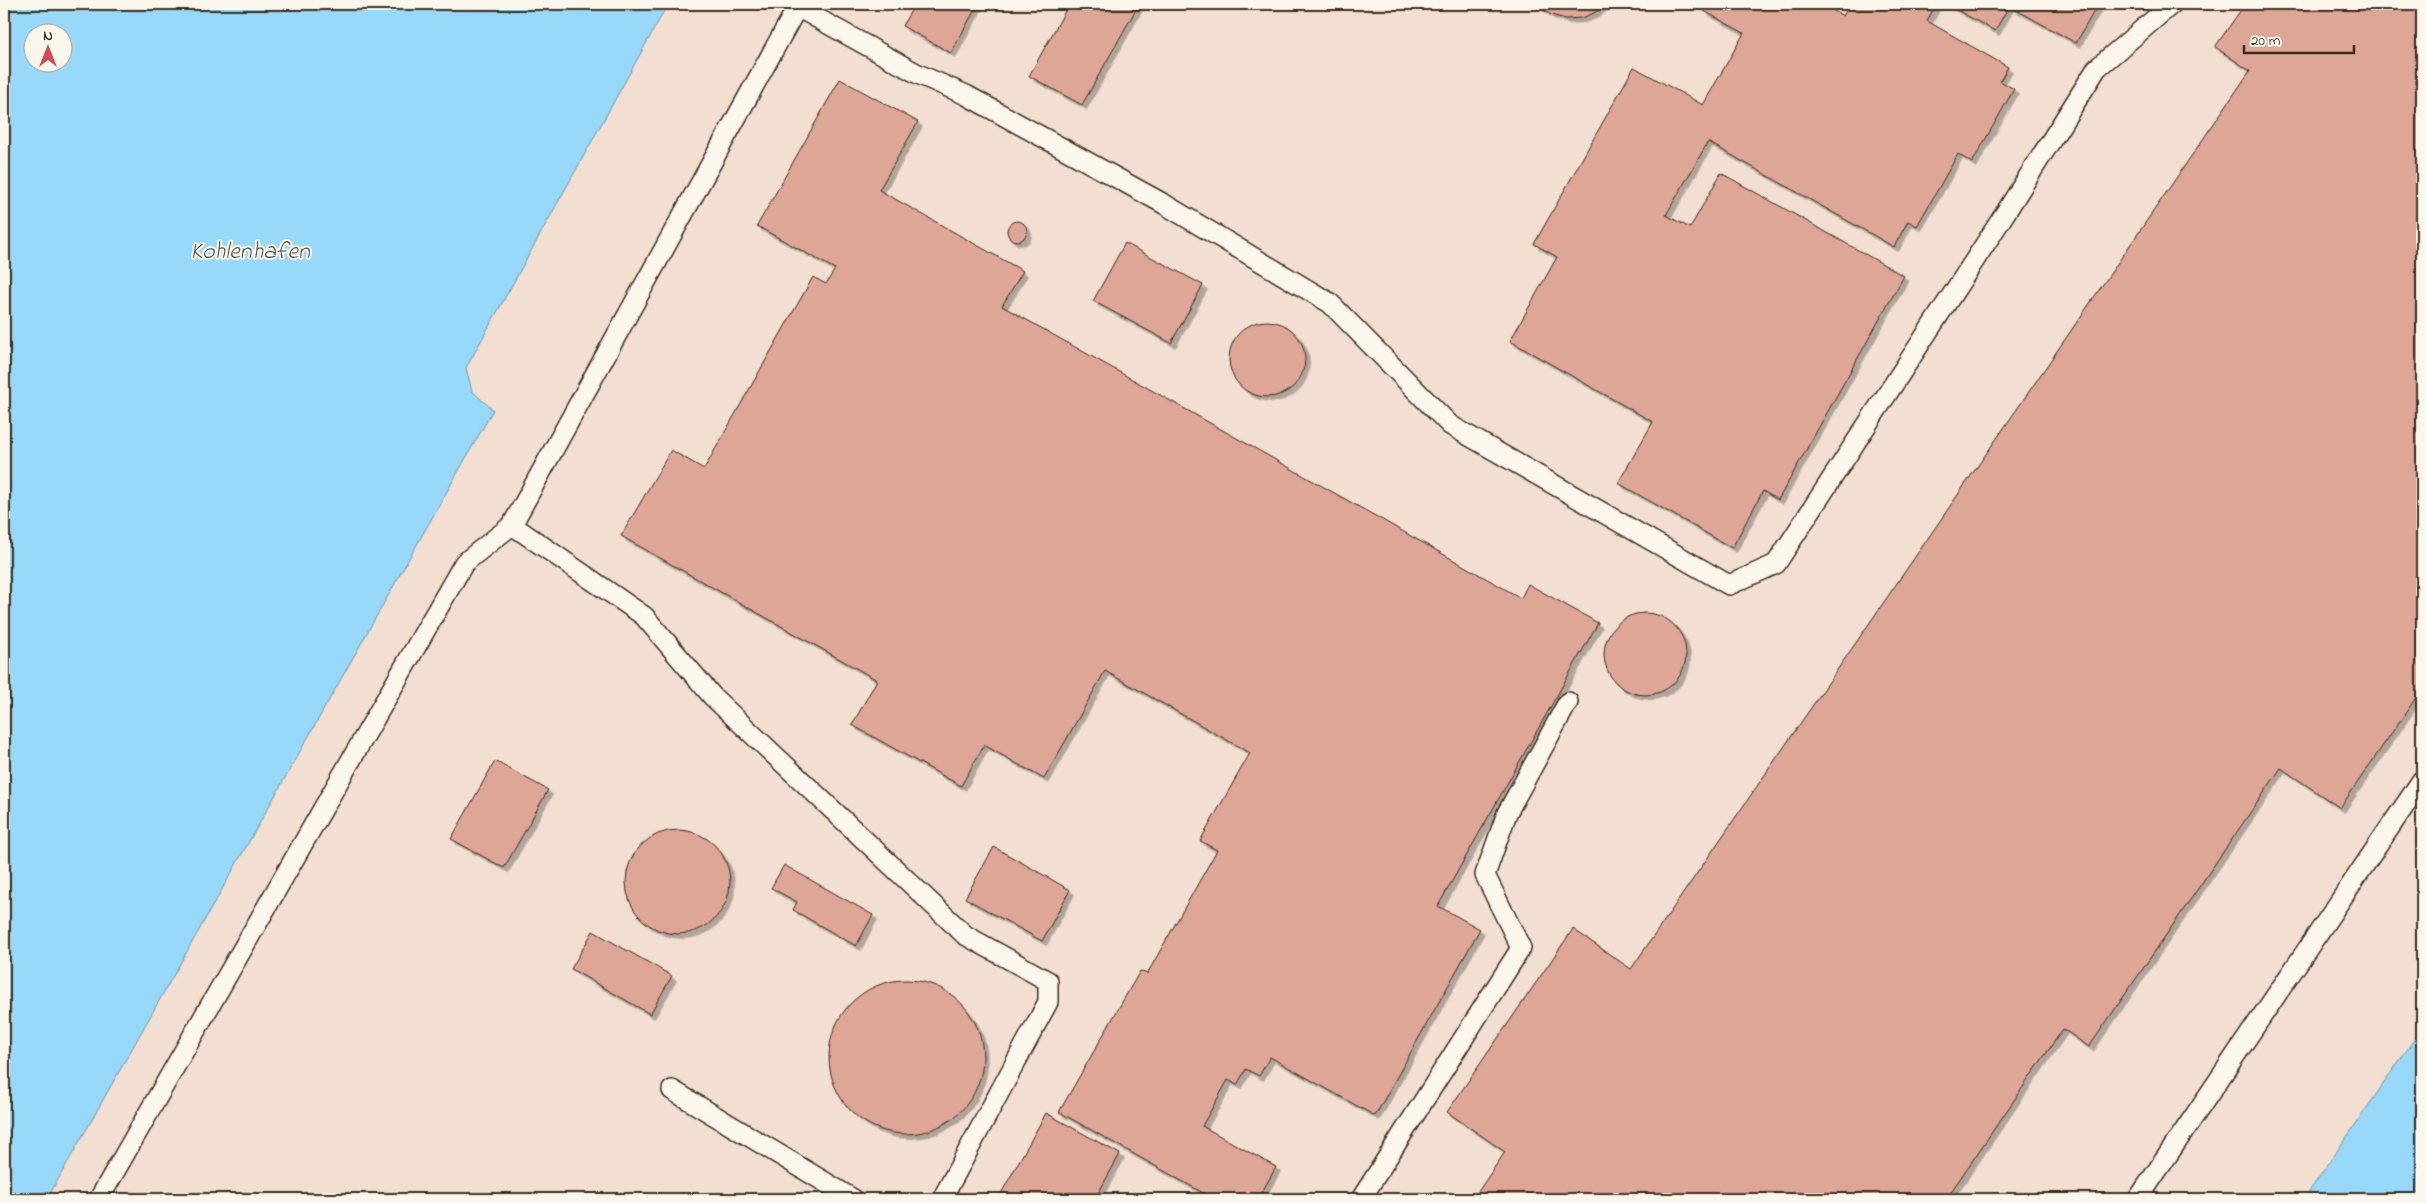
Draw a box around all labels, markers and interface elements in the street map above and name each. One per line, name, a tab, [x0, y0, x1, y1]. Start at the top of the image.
north arrow	[22, 22, 72, 72]
scale bar	[2244, 22, 2354, 54]
text: N	[43, 26, 53, 47]
text: 20 m	[2251, 30, 2281, 52]
water label: Kohlenhafen	[190, 235, 311, 270]

